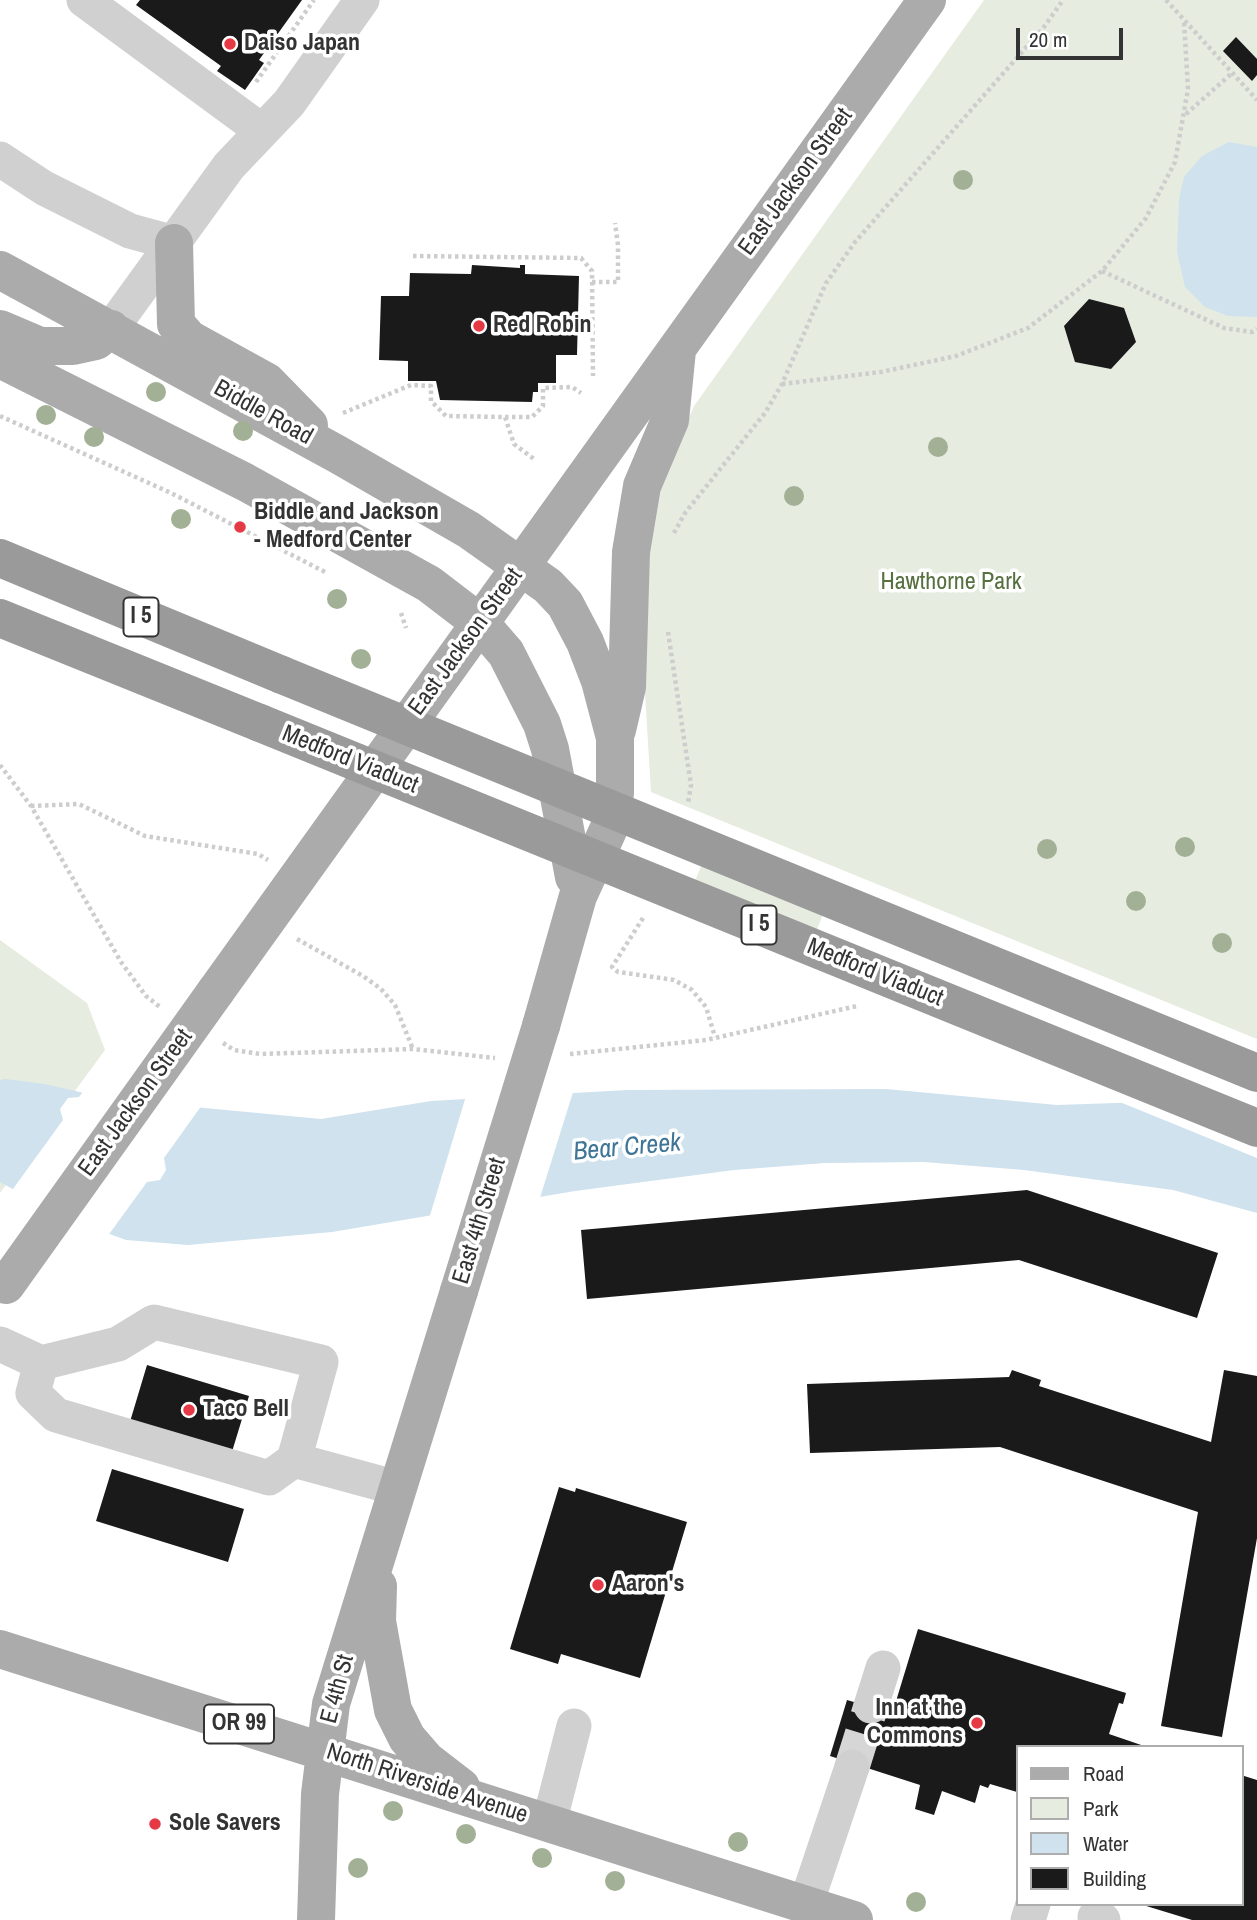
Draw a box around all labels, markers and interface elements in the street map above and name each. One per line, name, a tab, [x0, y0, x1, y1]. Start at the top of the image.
scale bar	[1019, 14, 1126, 58]
text: 20 m	[1029, 25, 1067, 54]
place label: Daiso Japan	[244, 30, 360, 58]
marker: Daiso Japan	[222, 36, 238, 52]
street label: East Jackson Street	[733, 103, 859, 261]
place label: Red Robin	[493, 312, 591, 340]
marker: Red Robin	[471, 318, 487, 334]
street label: Biddle Road	[209, 374, 317, 452]
place label: Biddle and Jackson - Medford Center	[254, 499, 439, 555]
marker: Biddle and Jackson - Medford Center	[232, 519, 248, 535]
street label: East Jackson Street	[403, 563, 529, 721]
park label: Hawthorne Park	[880, 569, 1022, 597]
road number: I 5	[124, 597, 158, 636]
street label: Medford Viaduct	[278, 720, 422, 800]
road number: I 5	[742, 906, 776, 944]
street label: Medford Viaduct	[803, 933, 947, 1013]
street label: East Jackson Street	[73, 1024, 199, 1182]
water label: Bear Creek	[572, 1128, 682, 1168]
street label: East 4th Street	[447, 1155, 513, 1287]
place label: Taco Bell	[203, 1396, 289, 1424]
marker: Taco Bell	[181, 1402, 197, 1418]
place label: Aaron's	[612, 1571, 684, 1599]
marker: Aaron's	[590, 1577, 606, 1593]
street label: E 4th St	[315, 1651, 361, 1727]
place label: Inn at the Commons	[867, 1695, 963, 1751]
road number: OR 99	[204, 1704, 274, 1744]
marker: Inn at the Commons	[969, 1715, 985, 1731]
street label: North Riverside Avenue	[323, 1738, 531, 1830]
legend	[1016, 1745, 1243, 1906]
text: Road	[1083, 1759, 1124, 1788]
text: Park	[1083, 1794, 1118, 1823]
place label: Sole Savers	[169, 1810, 281, 1838]
marker: Sole Savers	[147, 1816, 163, 1832]
text: Water	[1083, 1829, 1128, 1858]
text: Building	[1083, 1864, 1146, 1893]

